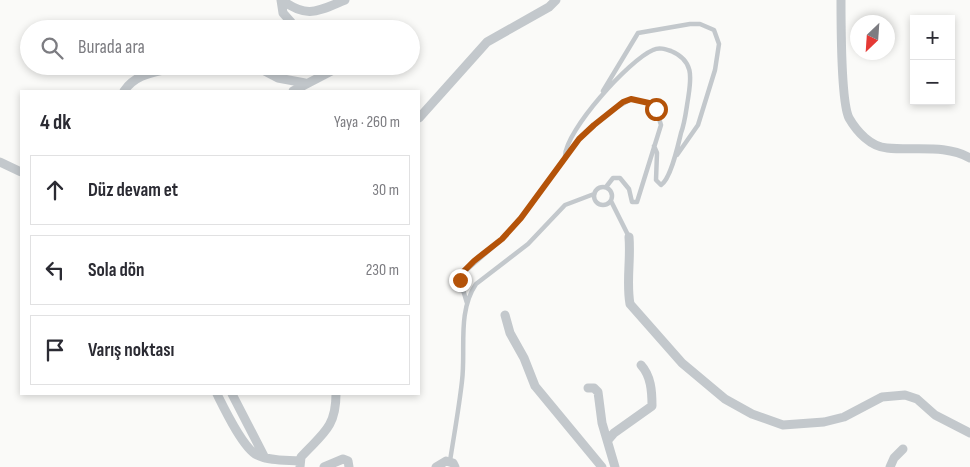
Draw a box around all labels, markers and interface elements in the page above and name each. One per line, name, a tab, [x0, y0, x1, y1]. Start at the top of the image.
north arrow	[850, 15, 895, 60]
map controls	[910, 15, 955, 105]
button: +	[910, 15, 955, 60]
search box	[20, 20, 420, 75]
icon: search	[38, 34, 66, 62]
text: Burada ara	[78, 36, 145, 59]
button: −	[910, 60, 955, 105]
route start	[645, 98, 668, 121]
text: 4 dk	[40, 110, 71, 135]
text: Yaya · 260 m	[334, 113, 400, 132]
icon: ahead	[41, 176, 69, 204]
text: Düz devam et	[88, 179, 178, 202]
text: 30 m	[372, 181, 399, 200]
icon: left	[41, 256, 69, 284]
text: Sola dön	[88, 259, 144, 282]
text: 230 m	[366, 261, 399, 280]
route end	[449, 269, 472, 292]
icon: arrive	[41, 336, 69, 364]
text: Varış noktası	[88, 339, 174, 362]

